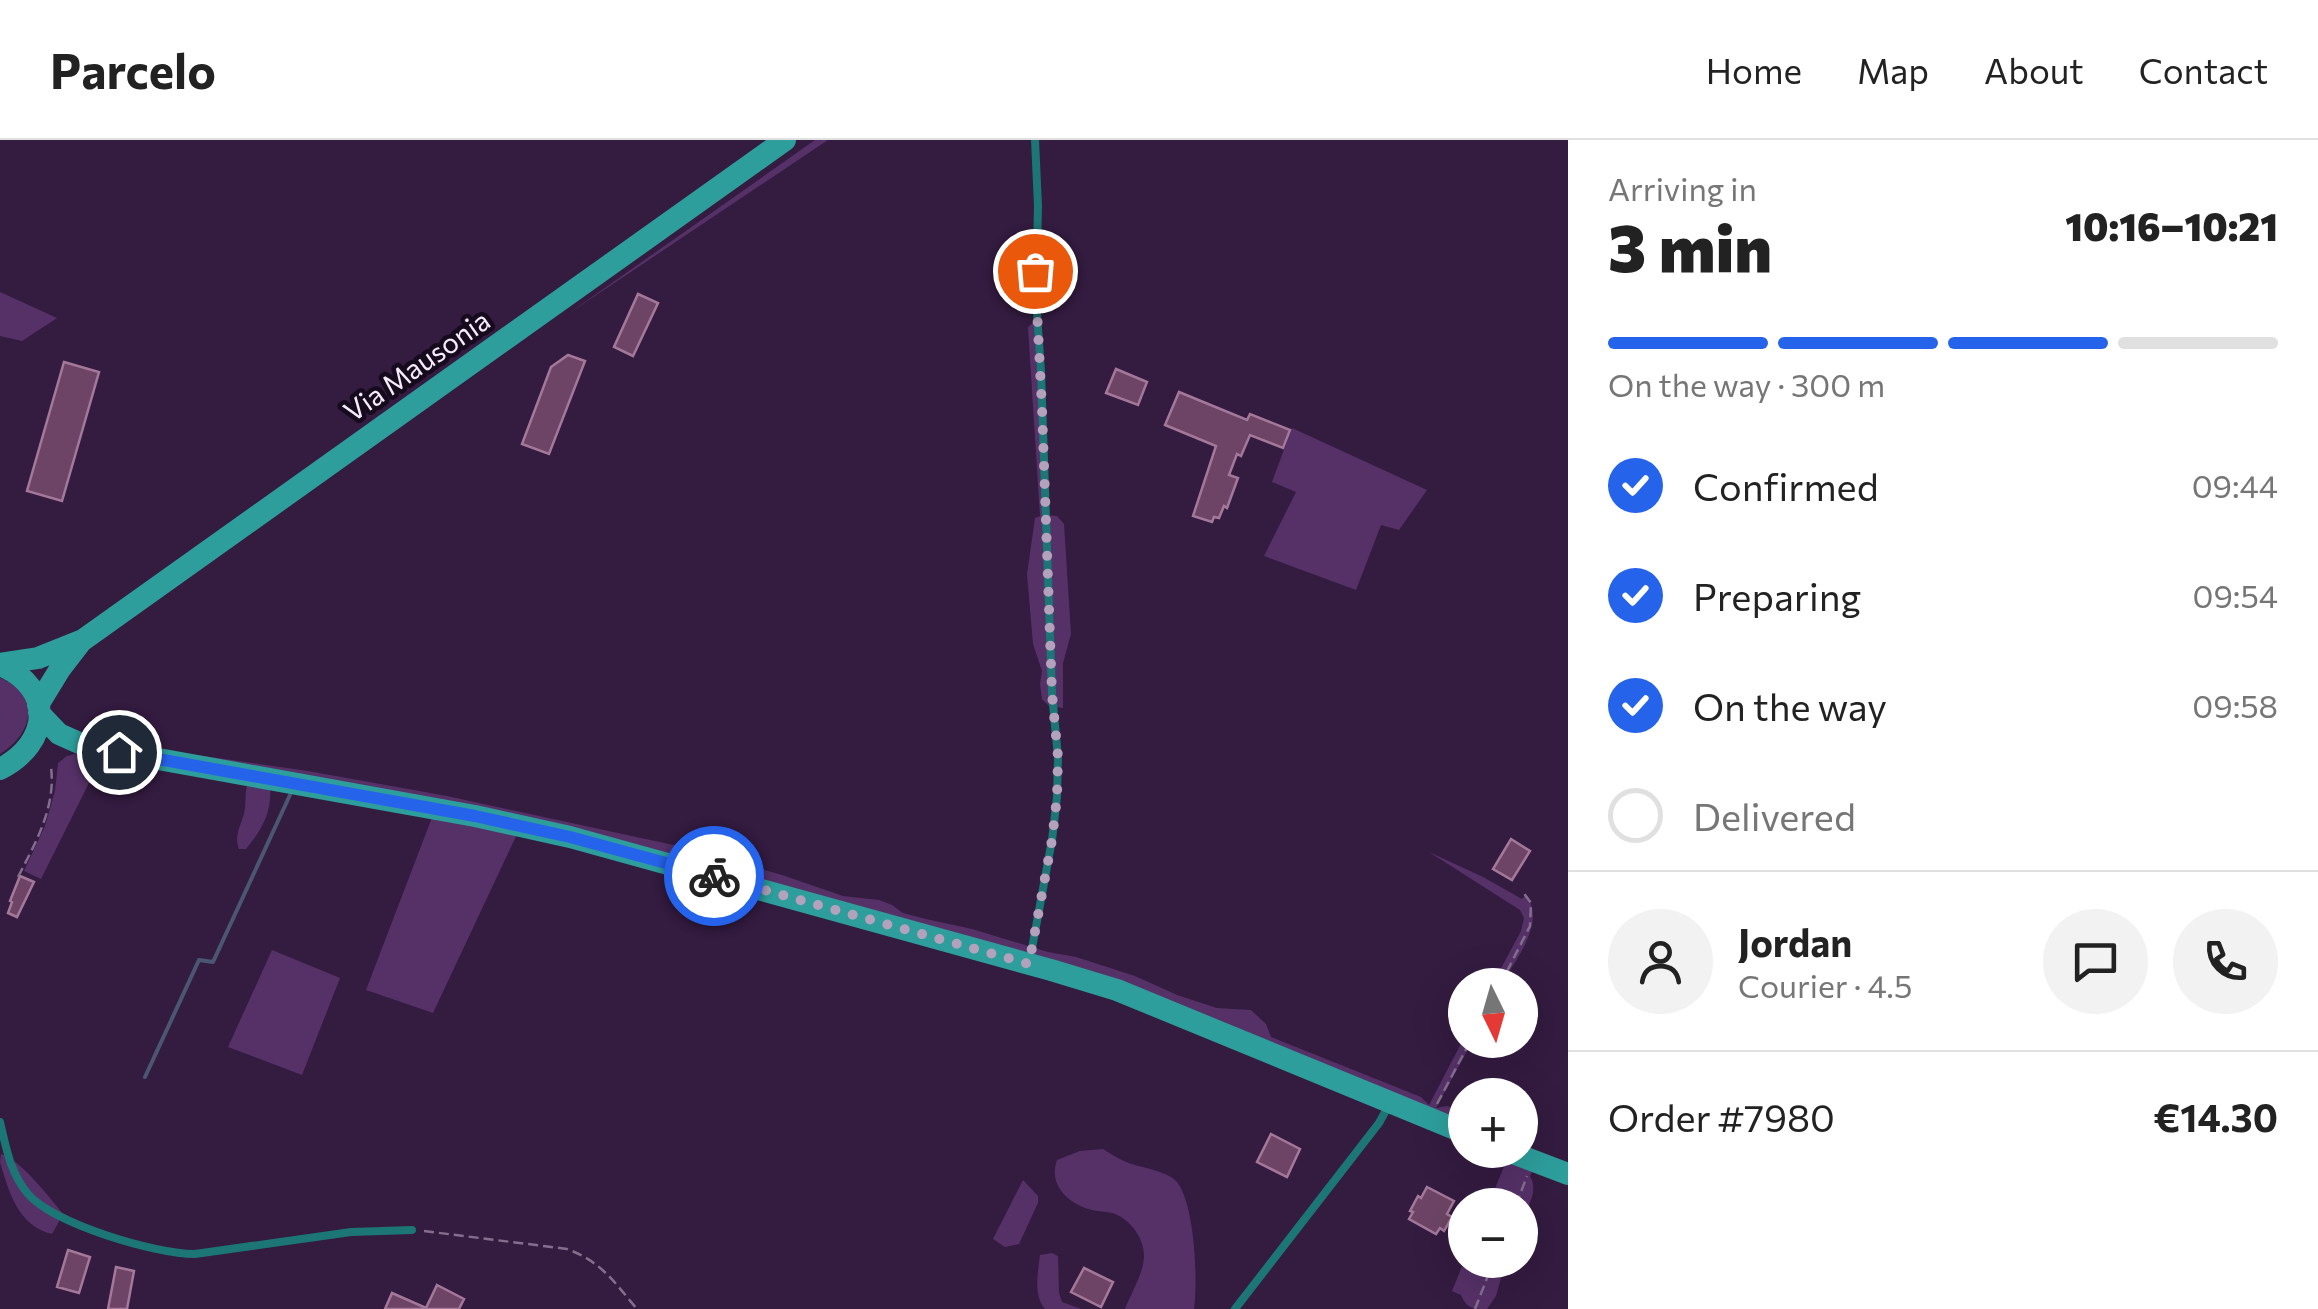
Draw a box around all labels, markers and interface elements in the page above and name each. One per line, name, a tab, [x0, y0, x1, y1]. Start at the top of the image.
text: Parcelo	[50, 40, 216, 99]
text: Home	[1706, 48, 1802, 91]
text: Map	[1857, 48, 1929, 91]
text: About	[1984, 48, 2084, 91]
text: Contact	[2139, 48, 2268, 91]
text: Arriving in	[1608, 168, 1757, 208]
text: 10:16–10:21	[2065, 202, 2278, 249]
text: 3 min	[1608, 206, 1772, 285]
pin	[993, 229, 1078, 314]
icon: bag	[1008, 244, 1063, 299]
street label: Via Mausonia	[337, 302, 496, 428]
text: On the way · 300 m	[1608, 364, 1885, 404]
icon: check	[1608, 458, 1663, 513]
text: Confirmed	[1693, 462, 1879, 509]
text: 09:44	[2192, 465, 2278, 505]
icon: check	[1608, 568, 1663, 623]
text: Preparing	[1693, 572, 1861, 619]
text: 09:54	[2193, 575, 2278, 615]
icon: check	[1608, 678, 1663, 733]
text: On the way	[1693, 682, 1887, 729]
text: 09:58	[2192, 685, 2278, 725]
pin	[77, 710, 162, 795]
icon: home	[92, 725, 147, 780]
text: Delivered	[1693, 792, 1856, 839]
courier	[664, 826, 764, 926]
icon: bike	[687, 849, 742, 904]
button: person	[1608, 909, 1713, 1014]
button: chat	[2043, 909, 2148, 1014]
button: phone	[2173, 909, 2278, 1014]
text: Jordan	[1738, 918, 1852, 965]
text: Courier · 4.5	[1738, 965, 1912, 1005]
north arrow	[1448, 968, 1538, 1058]
map controls	[1448, 968, 1538, 1278]
button: +	[1448, 1078, 1538, 1168]
text: Order #7980	[1608, 1093, 1835, 1140]
text: €14.30	[2153, 1093, 2278, 1140]
button: −	[1448, 1188, 1538, 1278]

